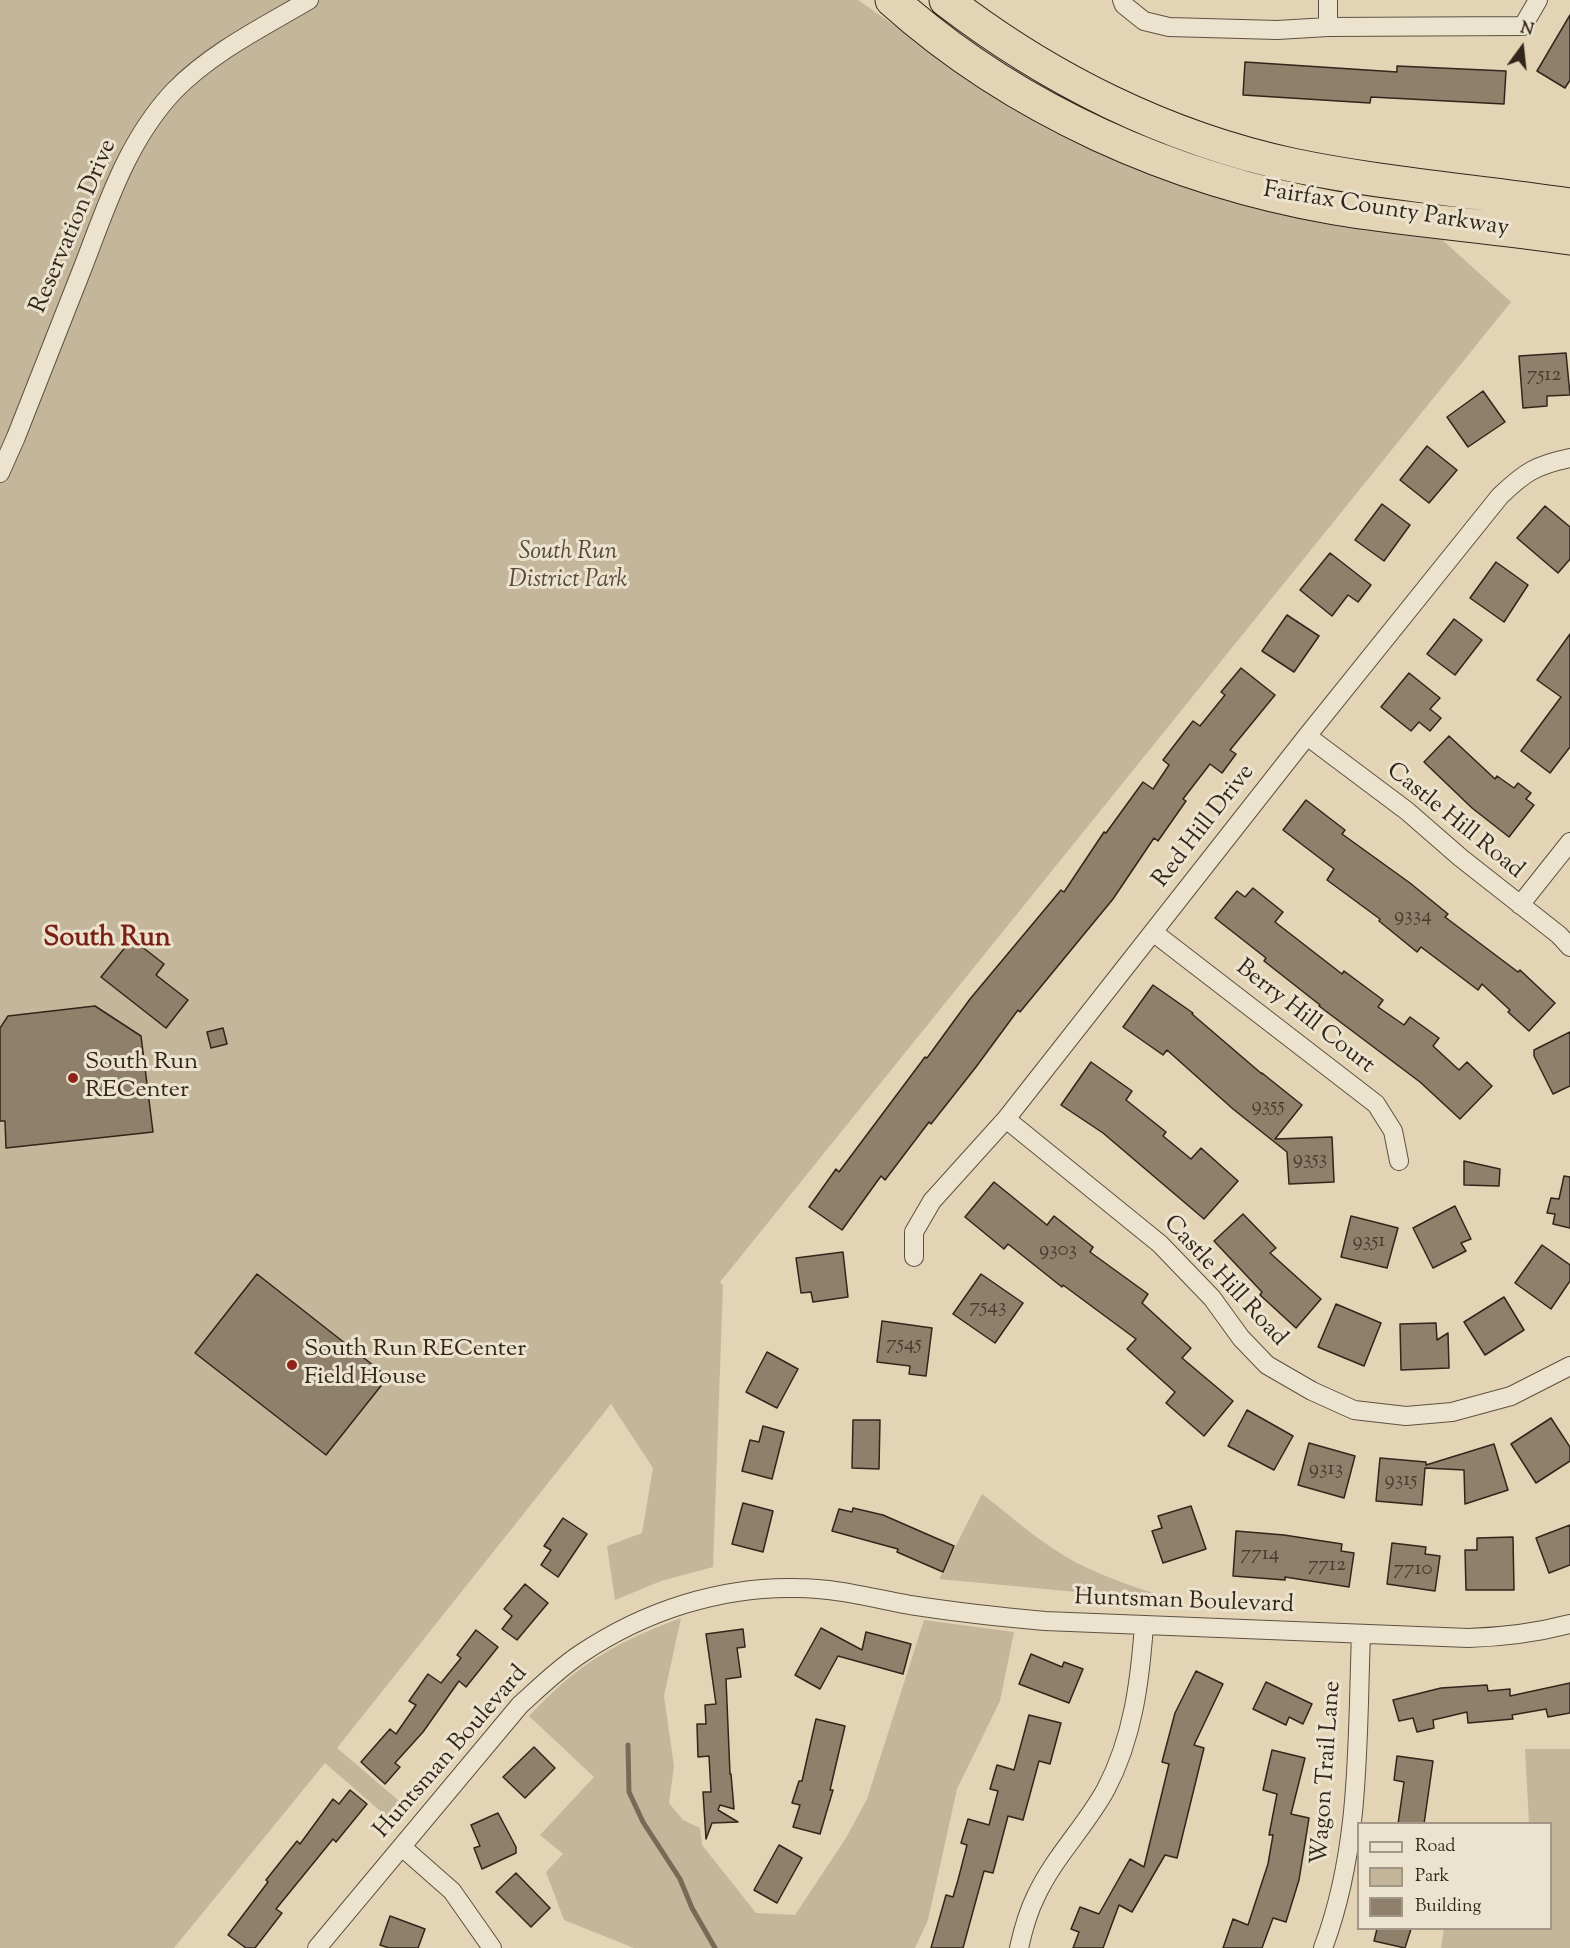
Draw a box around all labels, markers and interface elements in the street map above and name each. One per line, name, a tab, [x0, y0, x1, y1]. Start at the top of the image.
text: N	[1518, 17, 1536, 43]
north arrow	[1492, 18, 1552, 78]
street label: Reservation Drive	[25, 136, 125, 318]
street label: Fairfax County Parkway	[1261, 177, 1511, 245]
house number: 7512	[1527, 363, 1561, 389]
park label: South Run District Park	[509, 540, 627, 596]
street label: Castle Hill Road	[1379, 758, 1529, 886]
street label: Red Hill Drive	[1148, 760, 1262, 894]
house number: 9334	[1394, 904, 1432, 930]
district label: South Run	[43, 924, 171, 956]
street label: Berry Hill Court	[1229, 955, 1379, 1081]
place label: South Run RECenter	[85, 1050, 198, 1106]
marker: South Run RECenter	[66, 1071, 80, 1085]
house number: 9355	[1251, 1094, 1285, 1120]
house number: 9353	[1293, 1147, 1327, 1173]
street label: Castle Hill Road	[1156, 1210, 1292, 1354]
house number: 9351	[1352, 1229, 1386, 1255]
house number: 9303	[1039, 1238, 1077, 1264]
house number: 7543	[970, 1295, 1006, 1321]
house number: 7545	[886, 1332, 922, 1358]
place label: South Run RECenter Field House	[304, 1337, 526, 1393]
marker: South Run RECenter Field House	[285, 1358, 299, 1372]
house number: 9313	[1309, 1457, 1343, 1483]
house number: 9315	[1384, 1468, 1418, 1494]
house number: 7714	[1241, 1542, 1279, 1568]
house number: 7712	[1308, 1553, 1346, 1579]
house number: 7710	[1393, 1557, 1433, 1583]
street label: Huntsman Boulevard	[1074, 1585, 1294, 1621]
street label: Huntsman Boulevard	[369, 1661, 535, 1845]
street label: Wagon Trail Lane	[1307, 1680, 1349, 1866]
legend	[1357, 1822, 1552, 1930]
text: Road	[1415, 1834, 1455, 1860]
text: Park	[1415, 1864, 1449, 1890]
text: Building	[1415, 1894, 1481, 1920]

